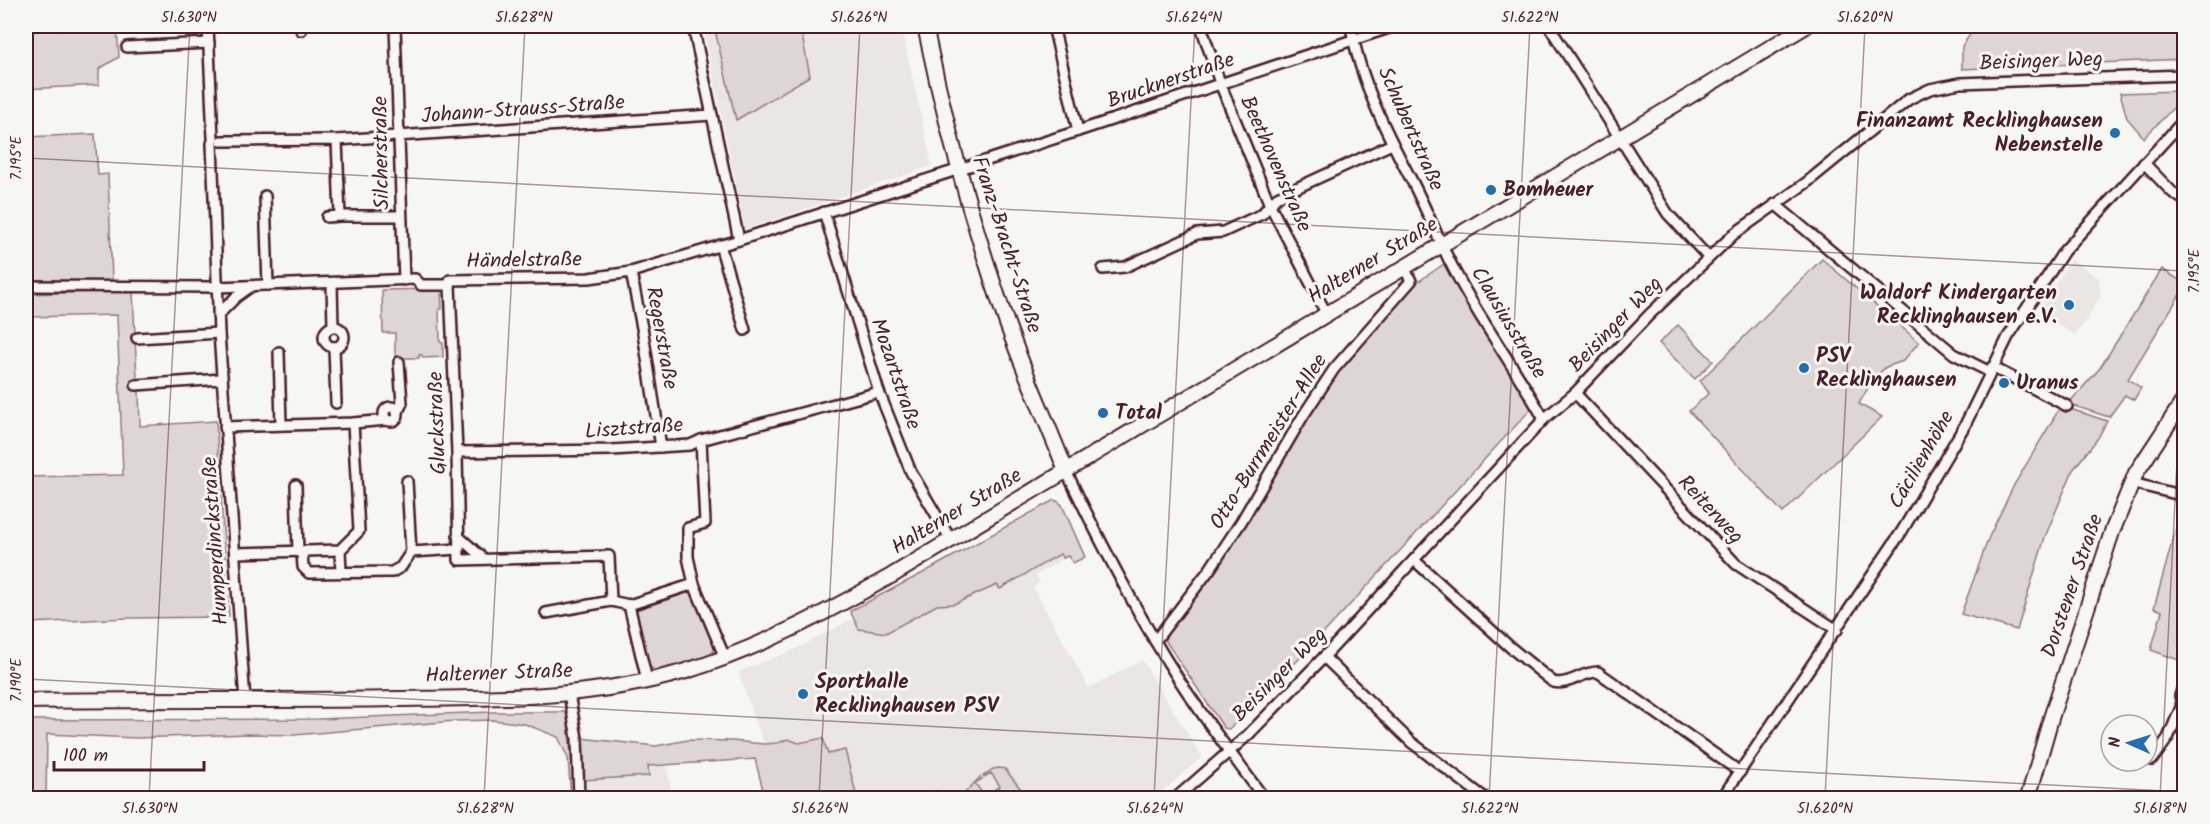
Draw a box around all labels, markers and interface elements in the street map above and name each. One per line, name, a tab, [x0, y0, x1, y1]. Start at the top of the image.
text: 51.630°N	[161, 6, 217, 30]
text: 51.628°N	[495, 6, 553, 30]
text: 51.626°N	[831, 6, 887, 30]
text: 51.624°N	[1166, 6, 1222, 30]
text: 51.622°N	[1501, 6, 1559, 30]
text: 51.620°N	[1837, 6, 1893, 30]
street label: Beisinger Weg	[1979, 43, 2103, 81]
street label: Brucknerstraße	[1103, 44, 1240, 118]
street label: Schubertstraße	[1368, 62, 1452, 197]
street label: Johann-Strauss-Straße	[420, 86, 626, 134]
street label: Beethovenstraße	[1230, 90, 1320, 238]
street label: Silcherstraße	[364, 95, 399, 210]
place label: Finanzamt Recklinghausen Nebenstelle	[1856, 105, 2103, 162]
marker: Finanzamt Recklinghausen Nebenstelle	[2108, 126, 2122, 140]
text: 7.195°E	[5, 135, 29, 180]
street label: Franz-Bracht-Straße	[962, 152, 1050, 338]
place label: Bomheuer	[1503, 174, 1594, 207]
marker: Bomheuer	[1484, 183, 1498, 197]
street label: Halterner Straße	[1301, 209, 1445, 313]
street label: Händelstraße	[466, 243, 583, 279]
text: 7.195°E	[2183, 248, 2207, 293]
street label: Clausiusstraße	[1461, 260, 1555, 386]
street label: Beisinger Weg	[1561, 269, 1671, 381]
place label: Waldorf Kindergarten Recklinghausen e.V.	[1860, 277, 2057, 334]
street label: Regerstraße	[636, 284, 686, 392]
marker: Waldorf Kindergarten Recklinghausen e.V.	[2062, 298, 2076, 312]
street label: Mozartstraße	[861, 314, 930, 435]
place label: PSV Recklinghausen	[1816, 340, 1957, 397]
street label: Otto-Burrmeister-Allee	[1202, 347, 1337, 536]
marker: PSV Recklinghausen	[1797, 361, 1811, 375]
place label: Uranus	[2016, 367, 2079, 400]
street label: Gluckstraße	[420, 370, 456, 475]
marker: Uranus	[1997, 376, 2011, 390]
place label: Total	[1115, 397, 1162, 430]
street label: Cäcilienhöhe	[1880, 404, 1964, 515]
marker: Total	[1096, 406, 1110, 420]
street label: Lisztstraße	[584, 409, 685, 449]
street label: Humperdinckstraße	[194, 455, 238, 626]
street label: Halterner Straße	[885, 460, 1029, 564]
street label: Reiterweg	[1669, 468, 1751, 552]
street label: Dorstener Straße	[2033, 509, 2113, 662]
street label: Beisinger Weg	[1225, 620, 1335, 730]
street label: Halterner Straße	[425, 655, 574, 693]
text: 7.190°E	[5, 657, 29, 702]
place label: Sporthalle Recklinghausen PSV	[815, 666, 1000, 723]
marker: Sporthalle Recklinghausen PSV	[796, 687, 810, 701]
north arrow	[2099, 713, 2159, 773]
scale bar	[54, 734, 204, 772]
text: N	[2103, 737, 2128, 748]
text: 100 m	[63, 742, 108, 771]
text: 51.630°N	[122, 797, 178, 821]
text: 51.628°N	[456, 797, 514, 821]
text: 51.626°N	[792, 797, 848, 821]
text: 51.624°N	[1127, 797, 1183, 821]
text: 51.622°N	[1461, 797, 1519, 821]
text: 51.620°N	[1797, 797, 1853, 821]
text: 51.618°N	[2133, 797, 2187, 821]

